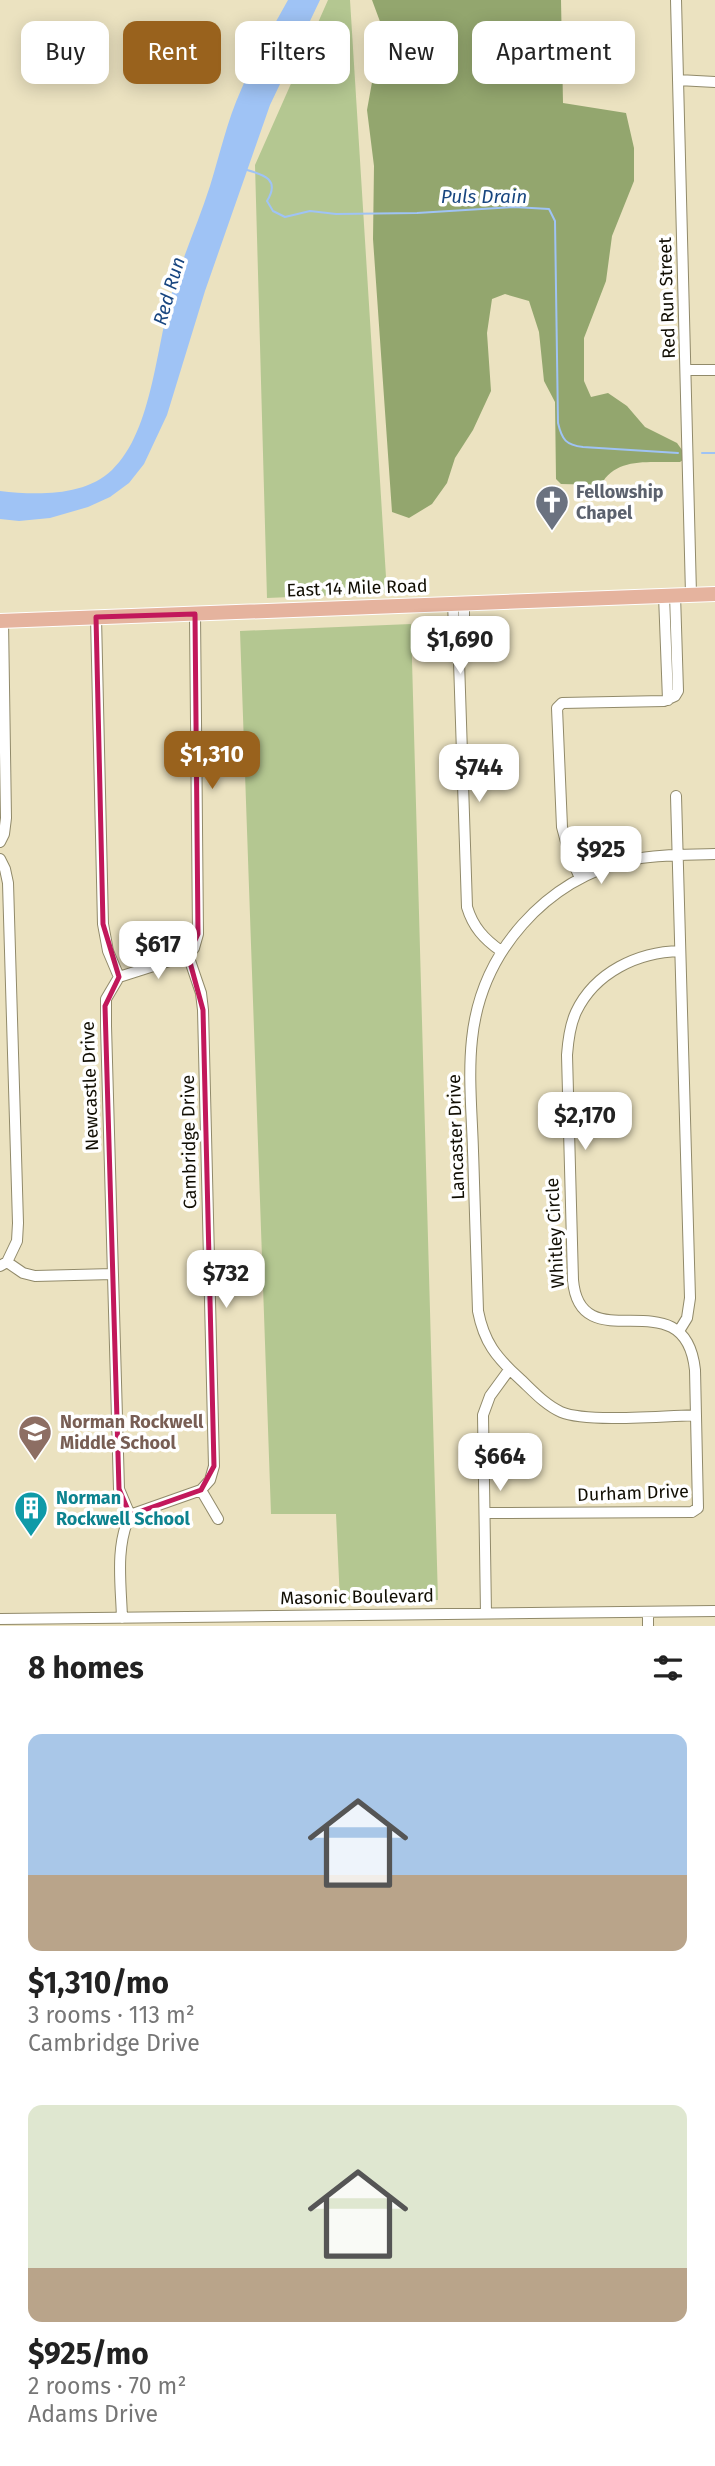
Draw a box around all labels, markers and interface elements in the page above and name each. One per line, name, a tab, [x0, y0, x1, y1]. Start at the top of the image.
chip: Buy	[21, 21, 109, 84]
chip: Rent	[123, 21, 221, 84]
chip: Filters	[235, 21, 350, 84]
chip: New	[364, 21, 458, 84]
chip: Apartment	[472, 21, 635, 84]
water label: Puls Drain	[441, 185, 527, 208]
street label: Red Run Street	[654, 236, 680, 359]
water label: Red Run	[148, 254, 190, 328]
place label: Fellowship Chapel	[576, 481, 664, 524]
church icon: Fellowship Chapel	[533, 483, 571, 532]
street label: East 14 Mile Road	[286, 575, 428, 601]
pin: $1,690	[403, 616, 517, 676]
text: $1,690	[427, 625, 493, 653]
pin: $1,310	[155, 732, 269, 791]
text: $1,310	[180, 740, 244, 768]
pin: $744	[438, 744, 520, 804]
text: $744	[455, 753, 503, 781]
pin: $925	[560, 826, 642, 886]
text: $925	[577, 835, 625, 863]
pin: $617	[117, 922, 199, 981]
text: $617	[135, 930, 181, 958]
street label: Newcastle Drive	[77, 1021, 103, 1151]
street label: Lancaster Drive	[443, 1074, 469, 1200]
street label: Cambridge Drive	[177, 1075, 201, 1209]
pin: $2,170	[528, 1092, 642, 1152]
text: $2,170	[554, 1101, 616, 1129]
street label: Whitley Circle	[541, 1177, 569, 1289]
pin: $732	[185, 1250, 267, 1310]
text: $732	[203, 1259, 249, 1287]
place label: Norman Rockwell Middle School	[60, 1411, 204, 1454]
school or university icon: Norman Rockwell Middle School	[16, 1413, 54, 1462]
pin: $664	[459, 1434, 541, 1493]
text: $664	[474, 1442, 526, 1470]
street label: Durham Drive	[577, 1480, 689, 1506]
place label: Norman Rockwell School	[56, 1487, 191, 1530]
building icon: Norman Rockwell School	[12, 1489, 50, 1538]
street label: Masonic Boulevard	[280, 1585, 434, 1609]
icon: filters	[649, 1649, 687, 1687]
text: 8 homes	[28, 1650, 144, 1686]
icon: home	[295, 1780, 421, 1906]
text: $1,310/mo	[28, 1965, 169, 2001]
text: 3 rooms · 113 m²	[28, 2001, 195, 2029]
text: Cambridge Drive	[28, 2029, 200, 2057]
icon: home	[295, 2151, 421, 2277]
text: $925/mo	[28, 2336, 149, 2372]
text: 2 rooms · 70 m²	[28, 2372, 186, 2400]
text: Adams Drive	[28, 2400, 158, 2428]

